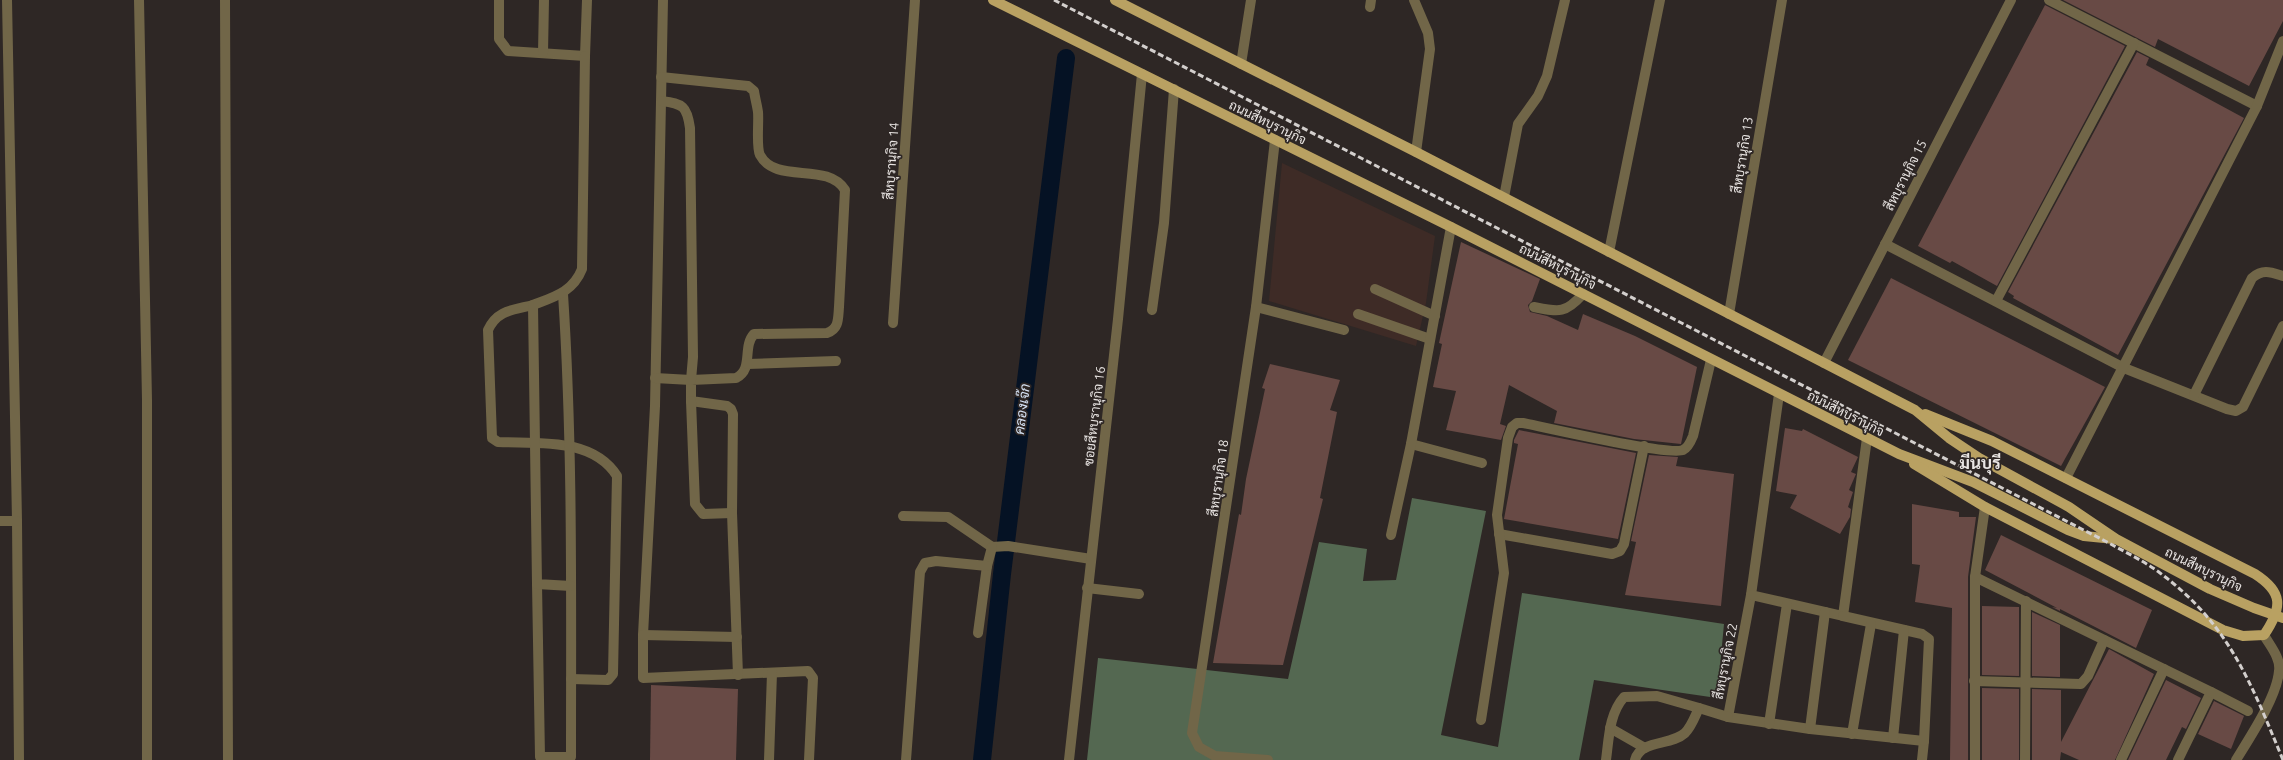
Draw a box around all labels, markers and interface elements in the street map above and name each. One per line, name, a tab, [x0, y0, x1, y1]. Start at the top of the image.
street label: ถนนสีหบุรานุกิจ	[1226, 96, 1310, 149]
street label: สีหบุรานุกิจ 13	[1727, 115, 1758, 195]
street label: สีหบุรานุกิจ 14	[879, 122, 904, 200]
street label: สีหบุรานุกิจ 15	[1879, 136, 1931, 214]
street label: ถนนสีหบุรานุกิจ	[1516, 239, 1599, 294]
street label: ซอยสีหบุรานุกิจ 16	[1079, 365, 1110, 467]
water label: คลองเจ๊ก	[1011, 383, 1033, 435]
street label: ถนนสีหบุรานุกิจ	[1804, 386, 1887, 441]
street label: สีหบุรานุกิจ 18	[1204, 438, 1233, 518]
district label: มีนบุรี	[1959, 453, 2001, 475]
street label: ถนนสีหบุรานุกิจ	[2162, 543, 2246, 596]
street label: สีหบุรานุกิจ 22	[1709, 621, 1742, 701]

